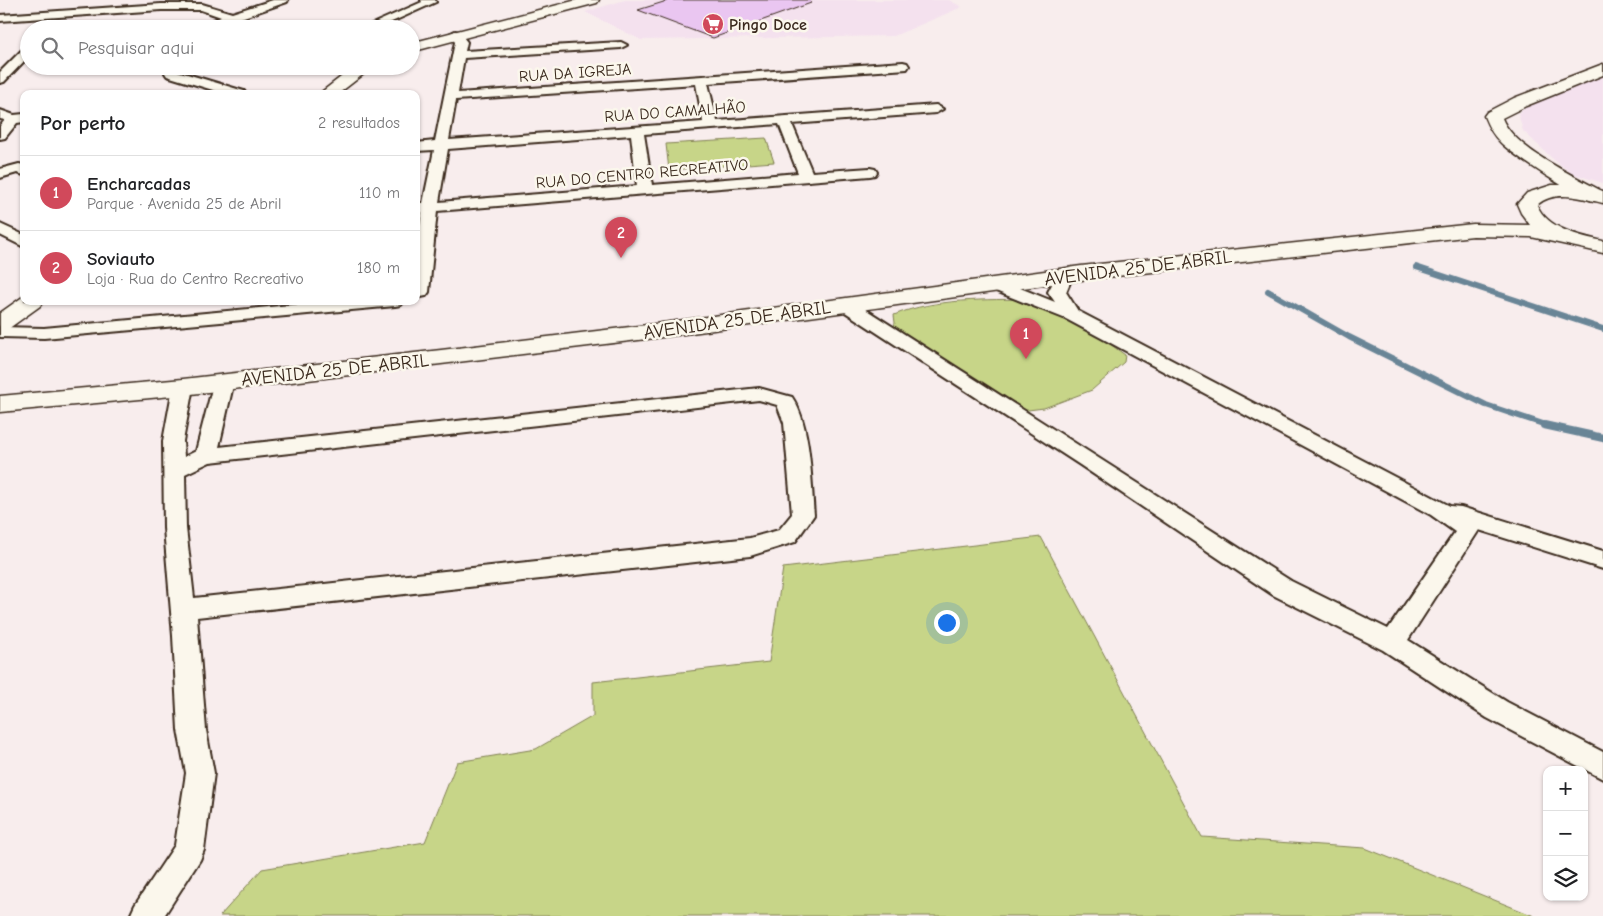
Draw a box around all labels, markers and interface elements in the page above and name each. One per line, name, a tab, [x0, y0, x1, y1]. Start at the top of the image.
supermarket icon: Pingo Doce	[701, 12, 725, 36]
place label: Pingo Doce	[729, 16, 807, 34]
search box	[20, 20, 420, 75]
icon: search	[38, 34, 66, 62]
text: Pesquisar aqui	[78, 37, 194, 59]
street label: RUA DA IGREJA	[518, 60, 632, 86]
street label: RUA DO CAMALHÃO	[604, 98, 746, 126]
text: Por perto	[40, 111, 125, 135]
text: 2 resultados	[318, 114, 400, 132]
street label: RUA DO CENTRO RECREATIVO	[535, 156, 749, 192]
text: Encharcadas	[87, 173, 191, 195]
text: 1	[53, 184, 59, 202]
text: 110 m	[359, 184, 400, 202]
text: Parque · Avenida 25 de Abril	[87, 195, 281, 213]
pin: 2	[605, 217, 637, 258]
street label: AVENIDA 25 DE ABRIL	[1043, 246, 1234, 290]
text: Soviauto	[87, 248, 155, 270]
text: 2	[52, 259, 60, 277]
text: 180 m	[357, 259, 400, 277]
text: Loja · Rua do Centro Recreativo	[87, 270, 304, 288]
street label: AVENIDA 25 DE ABRIL	[642, 296, 833, 344]
pin: 1	[1010, 318, 1042, 359]
street label: AVENIDA 25 DE ABRIL	[240, 349, 431, 391]
your location	[934, 610, 960, 636]
map controls	[1543, 766, 1588, 901]
button: +	[1543, 766, 1588, 811]
button: −	[1543, 811, 1588, 856]
button: layers	[1543, 856, 1588, 901]

